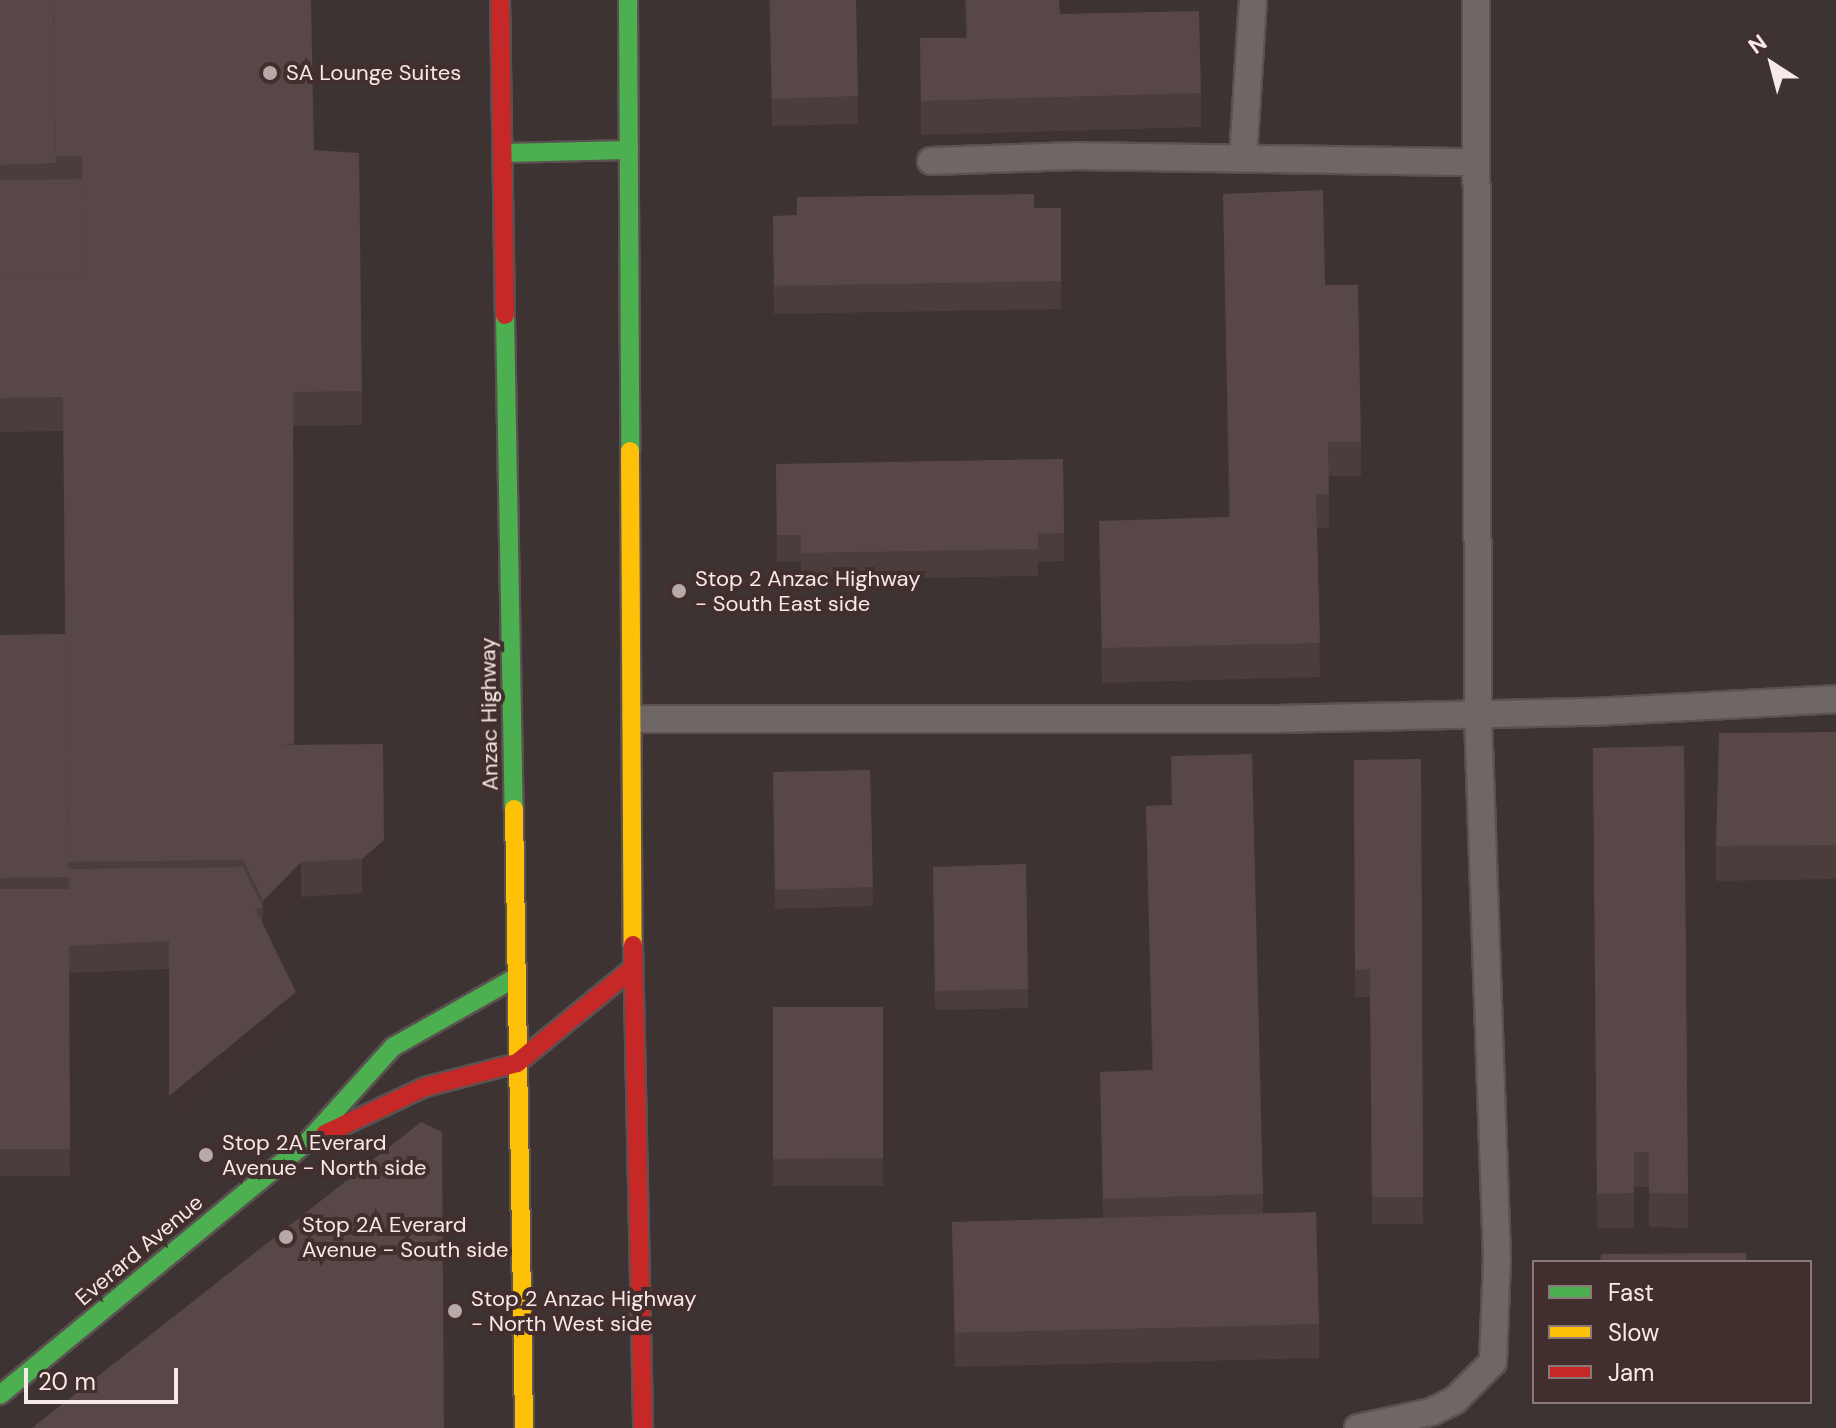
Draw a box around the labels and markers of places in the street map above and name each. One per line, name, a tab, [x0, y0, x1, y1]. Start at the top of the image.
place label: SA Lounge Suites	[286, 60, 461, 86]
marker: SA Lounge Suites	[261, 64, 279, 82]
place label: Stop 2 Anzac Highway - South East side	[695, 565, 920, 616]
marker: Stop 2 Anzac Highway - South East side	[670, 582, 688, 600]
place label: Stop 2A Everard Avenue - North side	[222, 1129, 426, 1180]
marker: Stop 2A Everard Avenue - North side	[197, 1146, 215, 1164]
place label: Stop 2A Everard Avenue - South side	[302, 1211, 509, 1262]
marker: Stop 2A Everard Avenue - South side	[277, 1228, 295, 1246]
place label: Stop 2 Anzac Highway - North West side	[471, 1285, 696, 1336]
marker: Stop 2 Anzac Highway - North West side	[446, 1302, 464, 1320]

